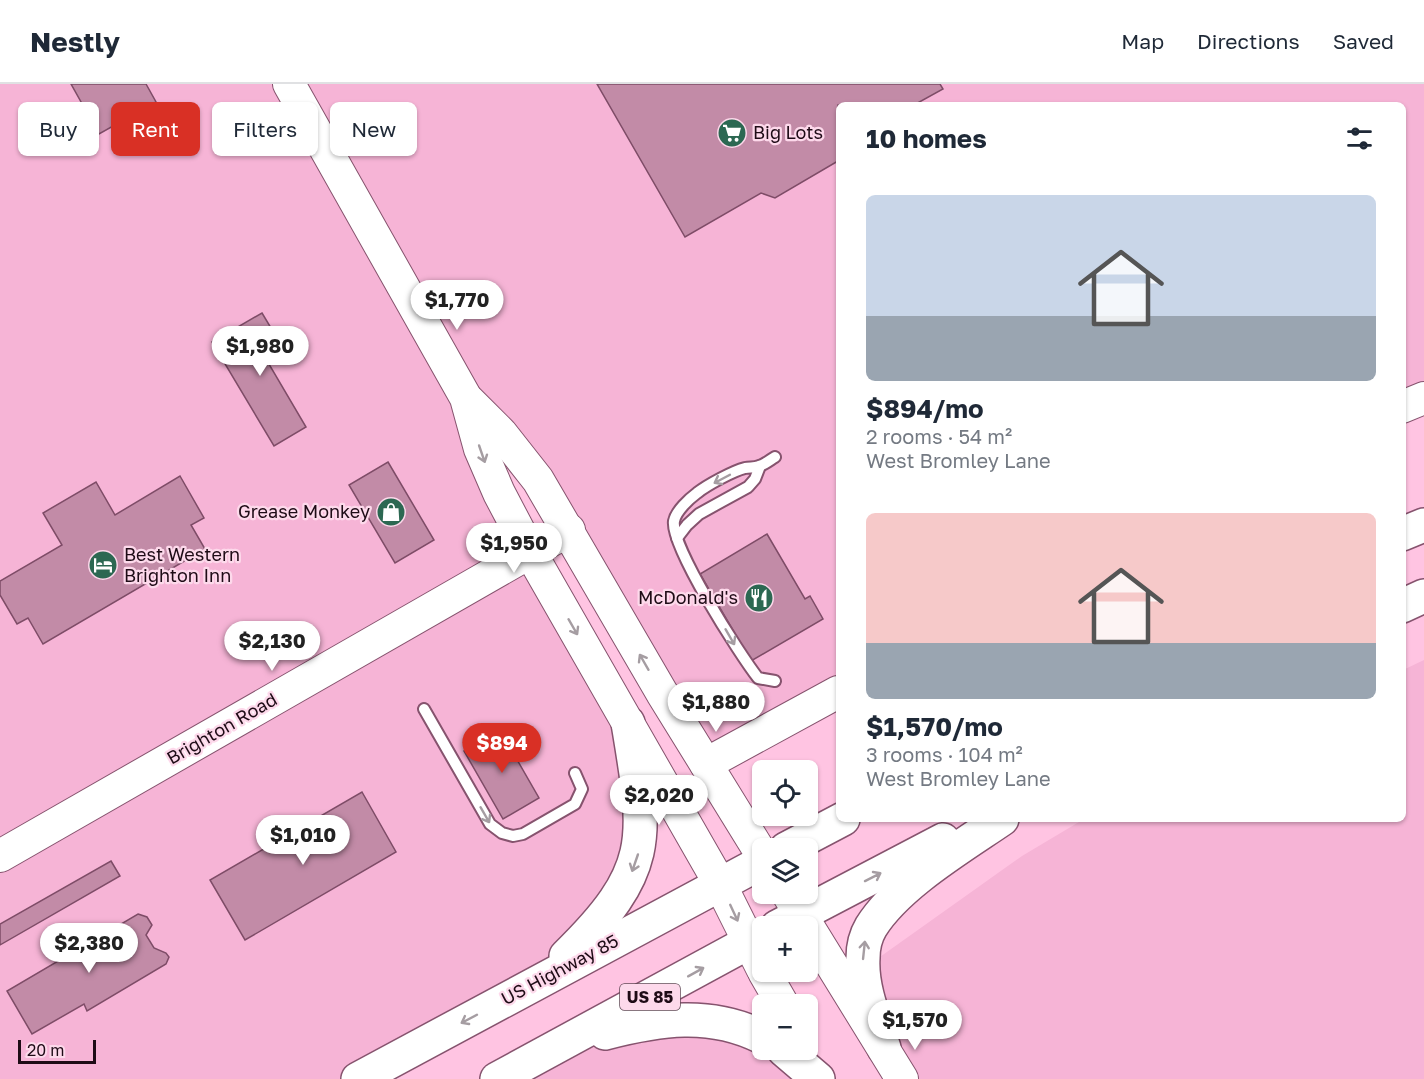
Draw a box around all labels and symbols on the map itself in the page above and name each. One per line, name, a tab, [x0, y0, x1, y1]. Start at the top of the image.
supermarket icon: Big Lots	[716, 117, 748, 149]
place label: Big Lots	[753, 121, 823, 143]
pin: $1,770	[408, 280, 506, 331]
pin: $1,980	[211, 326, 309, 377]
one-way arrow	[478, 444, 489, 463]
one-way arrow	[713, 474, 731, 485]
shop icon: Grease Monkey	[375, 496, 407, 528]
place label: Grease Monkey	[238, 500, 370, 522]
pin: $1,950	[465, 523, 563, 574]
place label: Best Western Brighton Inn	[124, 543, 240, 586]
hotel icon: Best Western Brighton Inn	[87, 549, 119, 581]
restaurant icon: McDonald's	[743, 582, 775, 614]
place label: McDonald's	[638, 586, 738, 608]
one-way arrow	[568, 617, 579, 635]
pin: $2,130	[223, 621, 321, 672]
one-way arrow	[724, 628, 736, 645]
one-way arrow	[638, 654, 650, 671]
pin: $1,880	[667, 682, 765, 733]
street label: Brighton Road	[163, 688, 280, 769]
pin: $894	[466, 723, 538, 774]
pin: $2,020	[610, 775, 708, 826]
one-way arrow	[479, 806, 491, 823]
pin: $1,010	[254, 815, 352, 866]
one-way arrow	[628, 853, 639, 872]
one-way arrow	[863, 871, 881, 882]
one-way arrow	[729, 904, 741, 922]
pin: $2,380	[40, 923, 138, 974]
street label: US Highway 85	[497, 929, 622, 1009]
one-way arrow	[859, 941, 870, 961]
one-way arrow	[687, 966, 704, 978]
road number: US 85	[620, 984, 680, 1010]
pin: $1,570	[866, 1000, 964, 1051]
one-way arrow	[461, 1014, 479, 1025]
scale bar	[18, 1037, 96, 1064]

